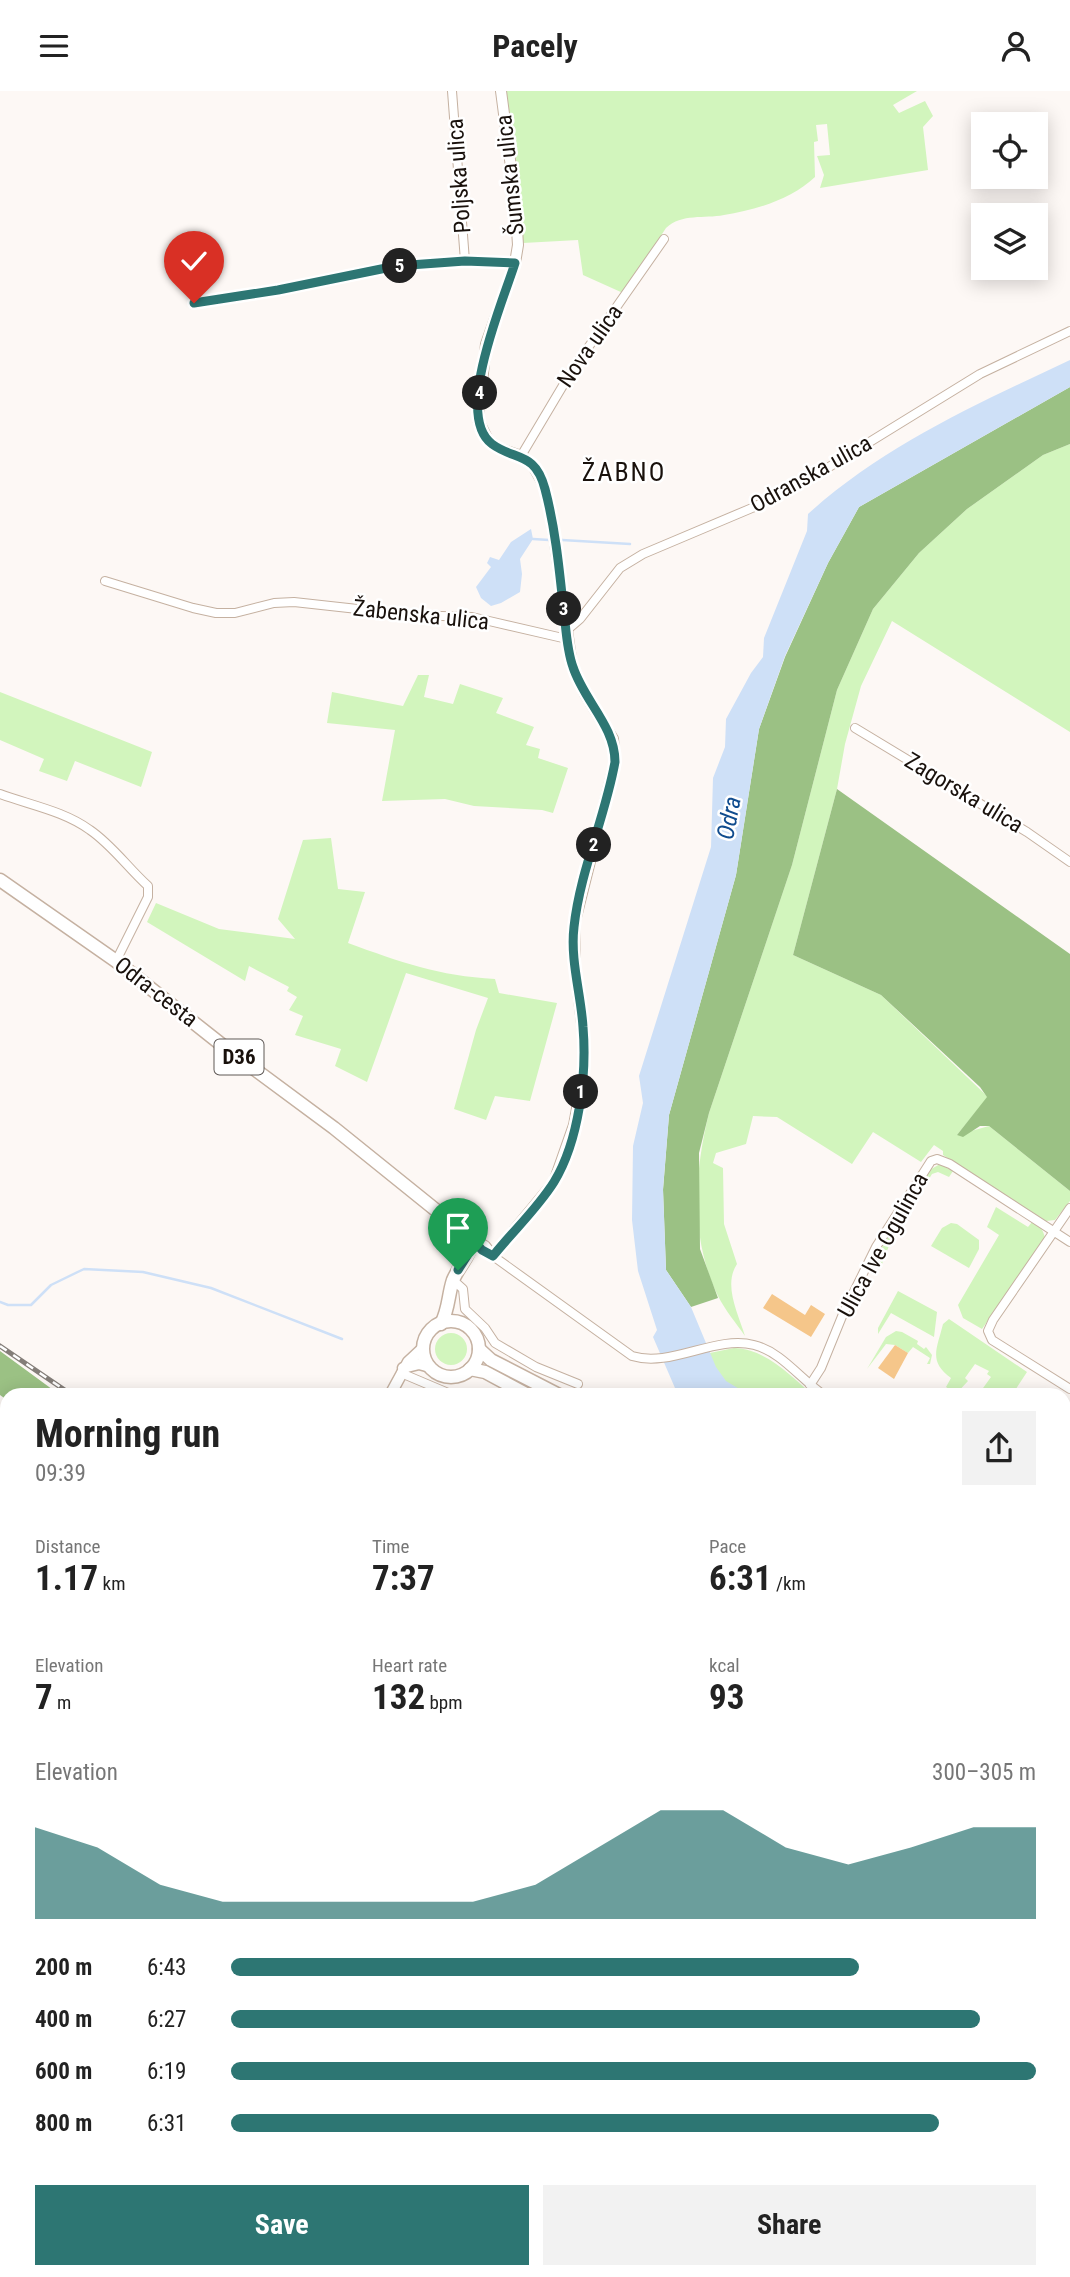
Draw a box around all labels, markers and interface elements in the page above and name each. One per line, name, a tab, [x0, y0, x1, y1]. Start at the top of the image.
icon: menu	[35, 27, 73, 65]
text: Pacely	[492, 27, 578, 65]
icon: person	[997, 27, 1035, 65]
map controls	[971, 112, 1048, 280]
button: locate	[971, 112, 1048, 189]
street label: Šumska ulica	[489, 113, 530, 237]
street label: Poljska ulica	[442, 118, 476, 234]
button: layers	[971, 203, 1048, 280]
pin	[164, 231, 224, 303]
icon: check	[175, 242, 213, 280]
pin: 5	[382, 249, 418, 283]
text: 5	[395, 254, 404, 277]
street label: Nova ulica	[552, 299, 628, 393]
pin: 4	[462, 375, 498, 411]
text: 4	[475, 381, 484, 404]
street label: Odranska ulica	[746, 430, 876, 518]
district label: ŽABNO	[582, 457, 666, 487]
pin: 3	[546, 591, 582, 627]
street label: Žabenska ulica	[352, 593, 491, 636]
text: 3	[559, 597, 568, 620]
street label: Zagorska ulica	[900, 747, 1028, 839]
water label: Odra	[711, 794, 747, 842]
pin: 2	[576, 827, 612, 863]
text: 2	[589, 833, 598, 856]
street label: Odra-cesta	[109, 951, 203, 1033]
road number: D36	[215, 1039, 264, 1075]
pin: 1	[564, 1075, 598, 1109]
text: 1	[576, 1080, 585, 1103]
street label: Ulica Ive Ogulinca	[832, 1168, 934, 1322]
pin	[428, 1198, 488, 1270]
icon: arrive	[439, 1209, 477, 1247]
button: share	[962, 1411, 1036, 1485]
text: Morning run	[35, 1412, 220, 1456]
text: 09:39	[35, 1460, 86, 1487]
text: Distance	[35, 1535, 100, 1558]
text: Time	[372, 1535, 409, 1558]
text: Pace	[709, 1535, 746, 1558]
text: 1.17	[35, 1558, 98, 1599]
text: 7:37	[372, 1558, 435, 1599]
text: 6:31	[709, 1558, 772, 1599]
text: km	[98, 1572, 125, 1595]
text: /km	[772, 1572, 806, 1595]
text: Elevation	[35, 1654, 103, 1677]
text: Heart rate	[372, 1654, 447, 1677]
text: kcal	[709, 1654, 740, 1677]
text: 7	[35, 1677, 53, 1718]
text: 132	[372, 1677, 425, 1718]
text: 93	[709, 1677, 744, 1718]
text: m	[53, 1691, 71, 1714]
text: bpm	[425, 1691, 462, 1714]
text: Elevation	[35, 1759, 118, 1786]
text: 300–305 m	[932, 1759, 1036, 1786]
text: 200 m	[35, 1954, 92, 1981]
text: 6:43	[147, 1954, 186, 1981]
text: 400 m	[35, 2006, 92, 2033]
text: 6:27	[147, 2006, 186, 2033]
text: 600 m	[35, 2058, 92, 2085]
text: 6:19	[147, 2058, 186, 2085]
text: 800 m	[35, 2110, 92, 2137]
text: 6:31	[147, 2110, 186, 2137]
button: Save	[35, 2185, 529, 2265]
button: Share	[543, 2185, 1036, 2265]

